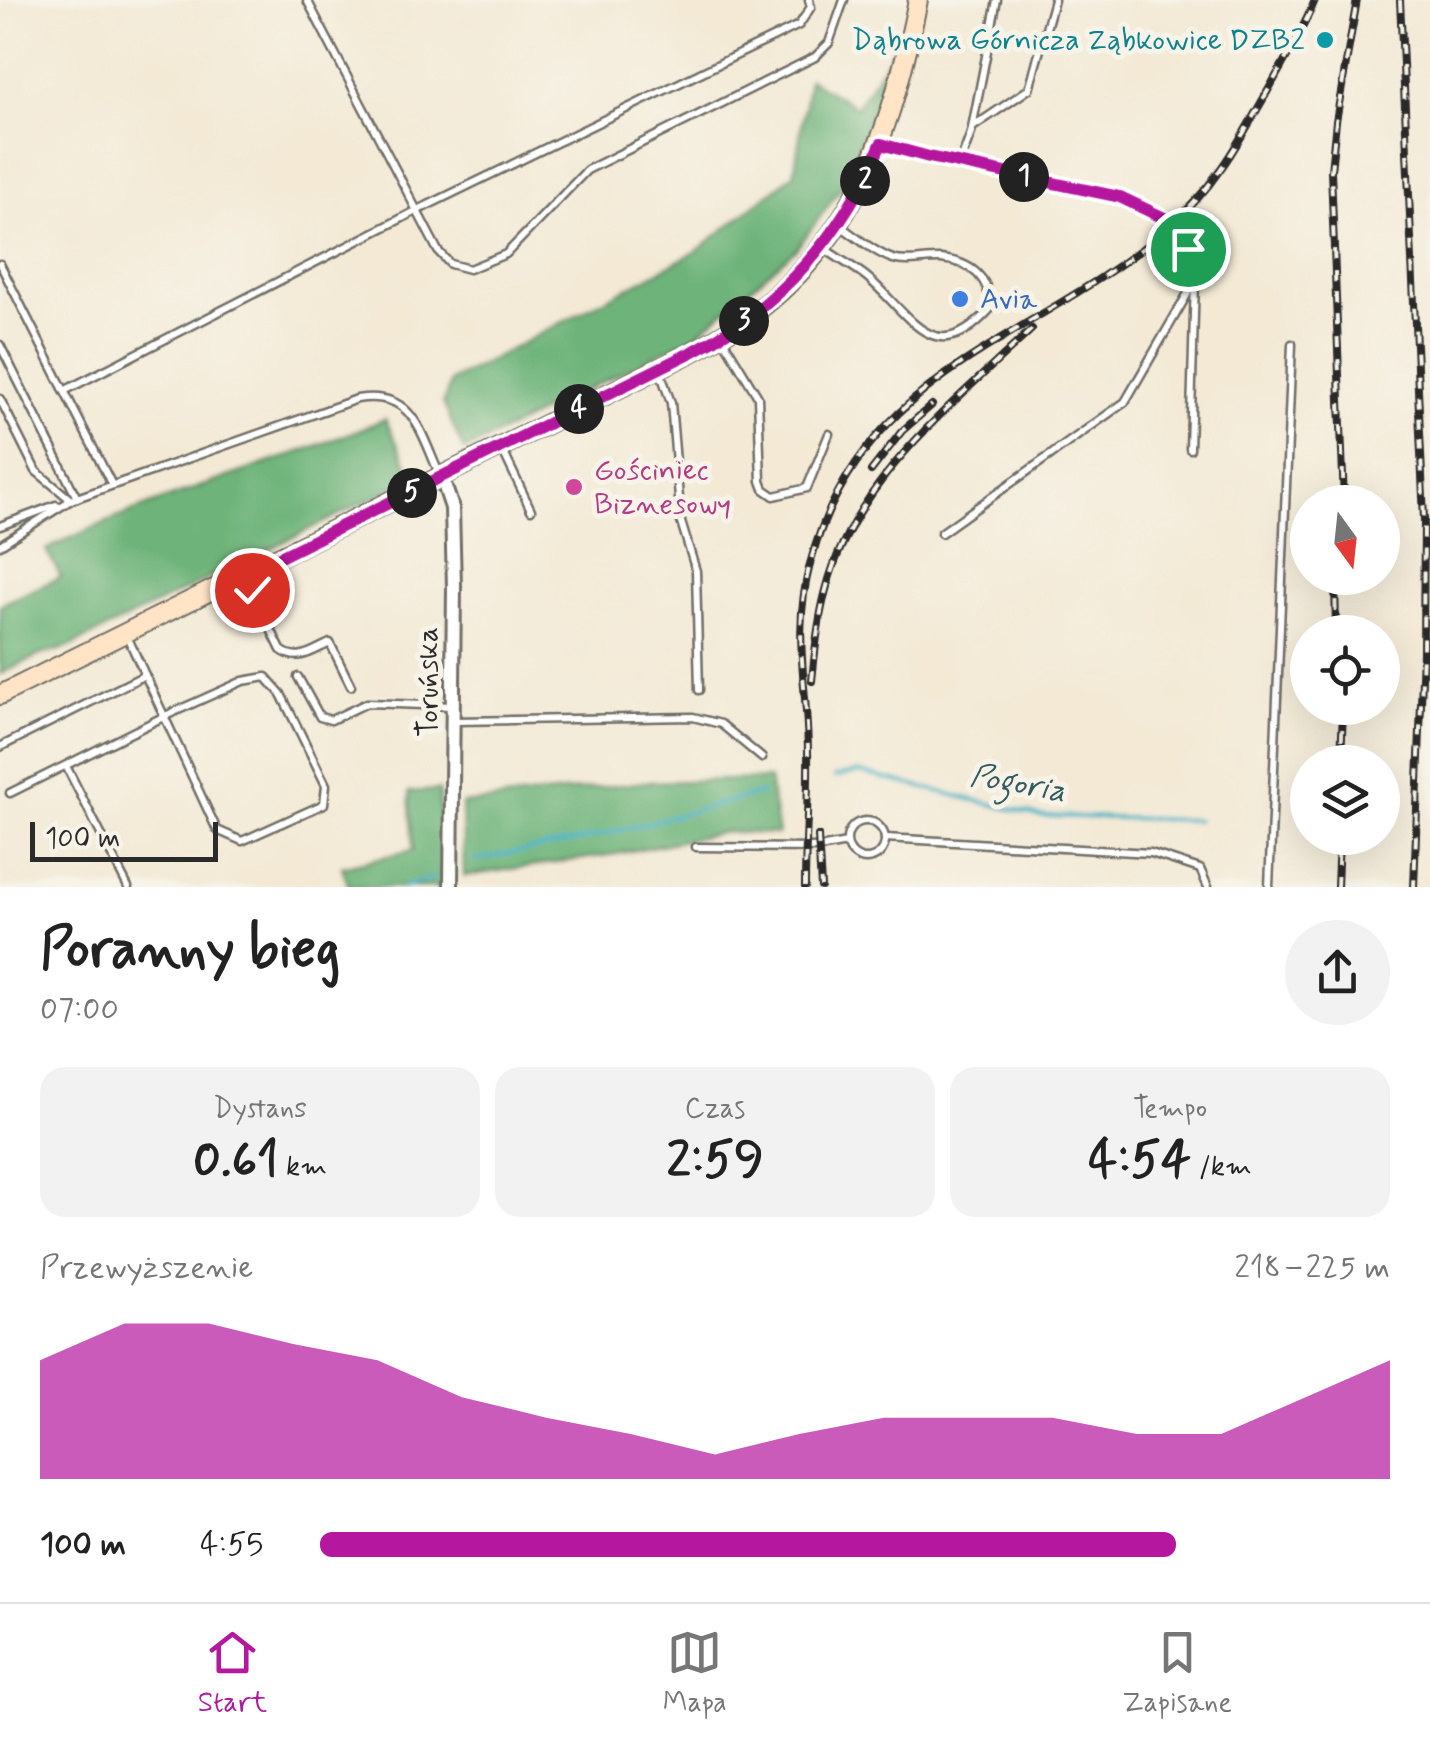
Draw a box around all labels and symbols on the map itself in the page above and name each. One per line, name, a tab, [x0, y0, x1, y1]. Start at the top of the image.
place label: Dąbrowa Górnicza Ząbkowice DZB2	[852, 21, 1305, 60]
marker: Dąbrowa Górnicza Ząbkowice DZB2	[1314, 29, 1336, 51]
pin: 1	[999, 152, 1049, 202]
pin: 2	[840, 156, 890, 206]
pin	[1146, 207, 1231, 292]
place label: Avia	[980, 280, 1038, 319]
marker: Avia	[949, 288, 971, 310]
pin: 3	[719, 296, 769, 346]
pin: 4	[554, 384, 604, 434]
place label: Gościniec Biznesowy	[594, 451, 731, 524]
pin: 5	[387, 468, 437, 518]
marker: Gościniec Biznesowy	[563, 476, 585, 498]
north arrow	[1290, 485, 1400, 595]
pin	[210, 548, 295, 633]
street label: Toruńska	[409, 627, 448, 737]
water label: Pogoria	[966, 755, 1069, 817]
scale bar	[30, 817, 218, 861]

